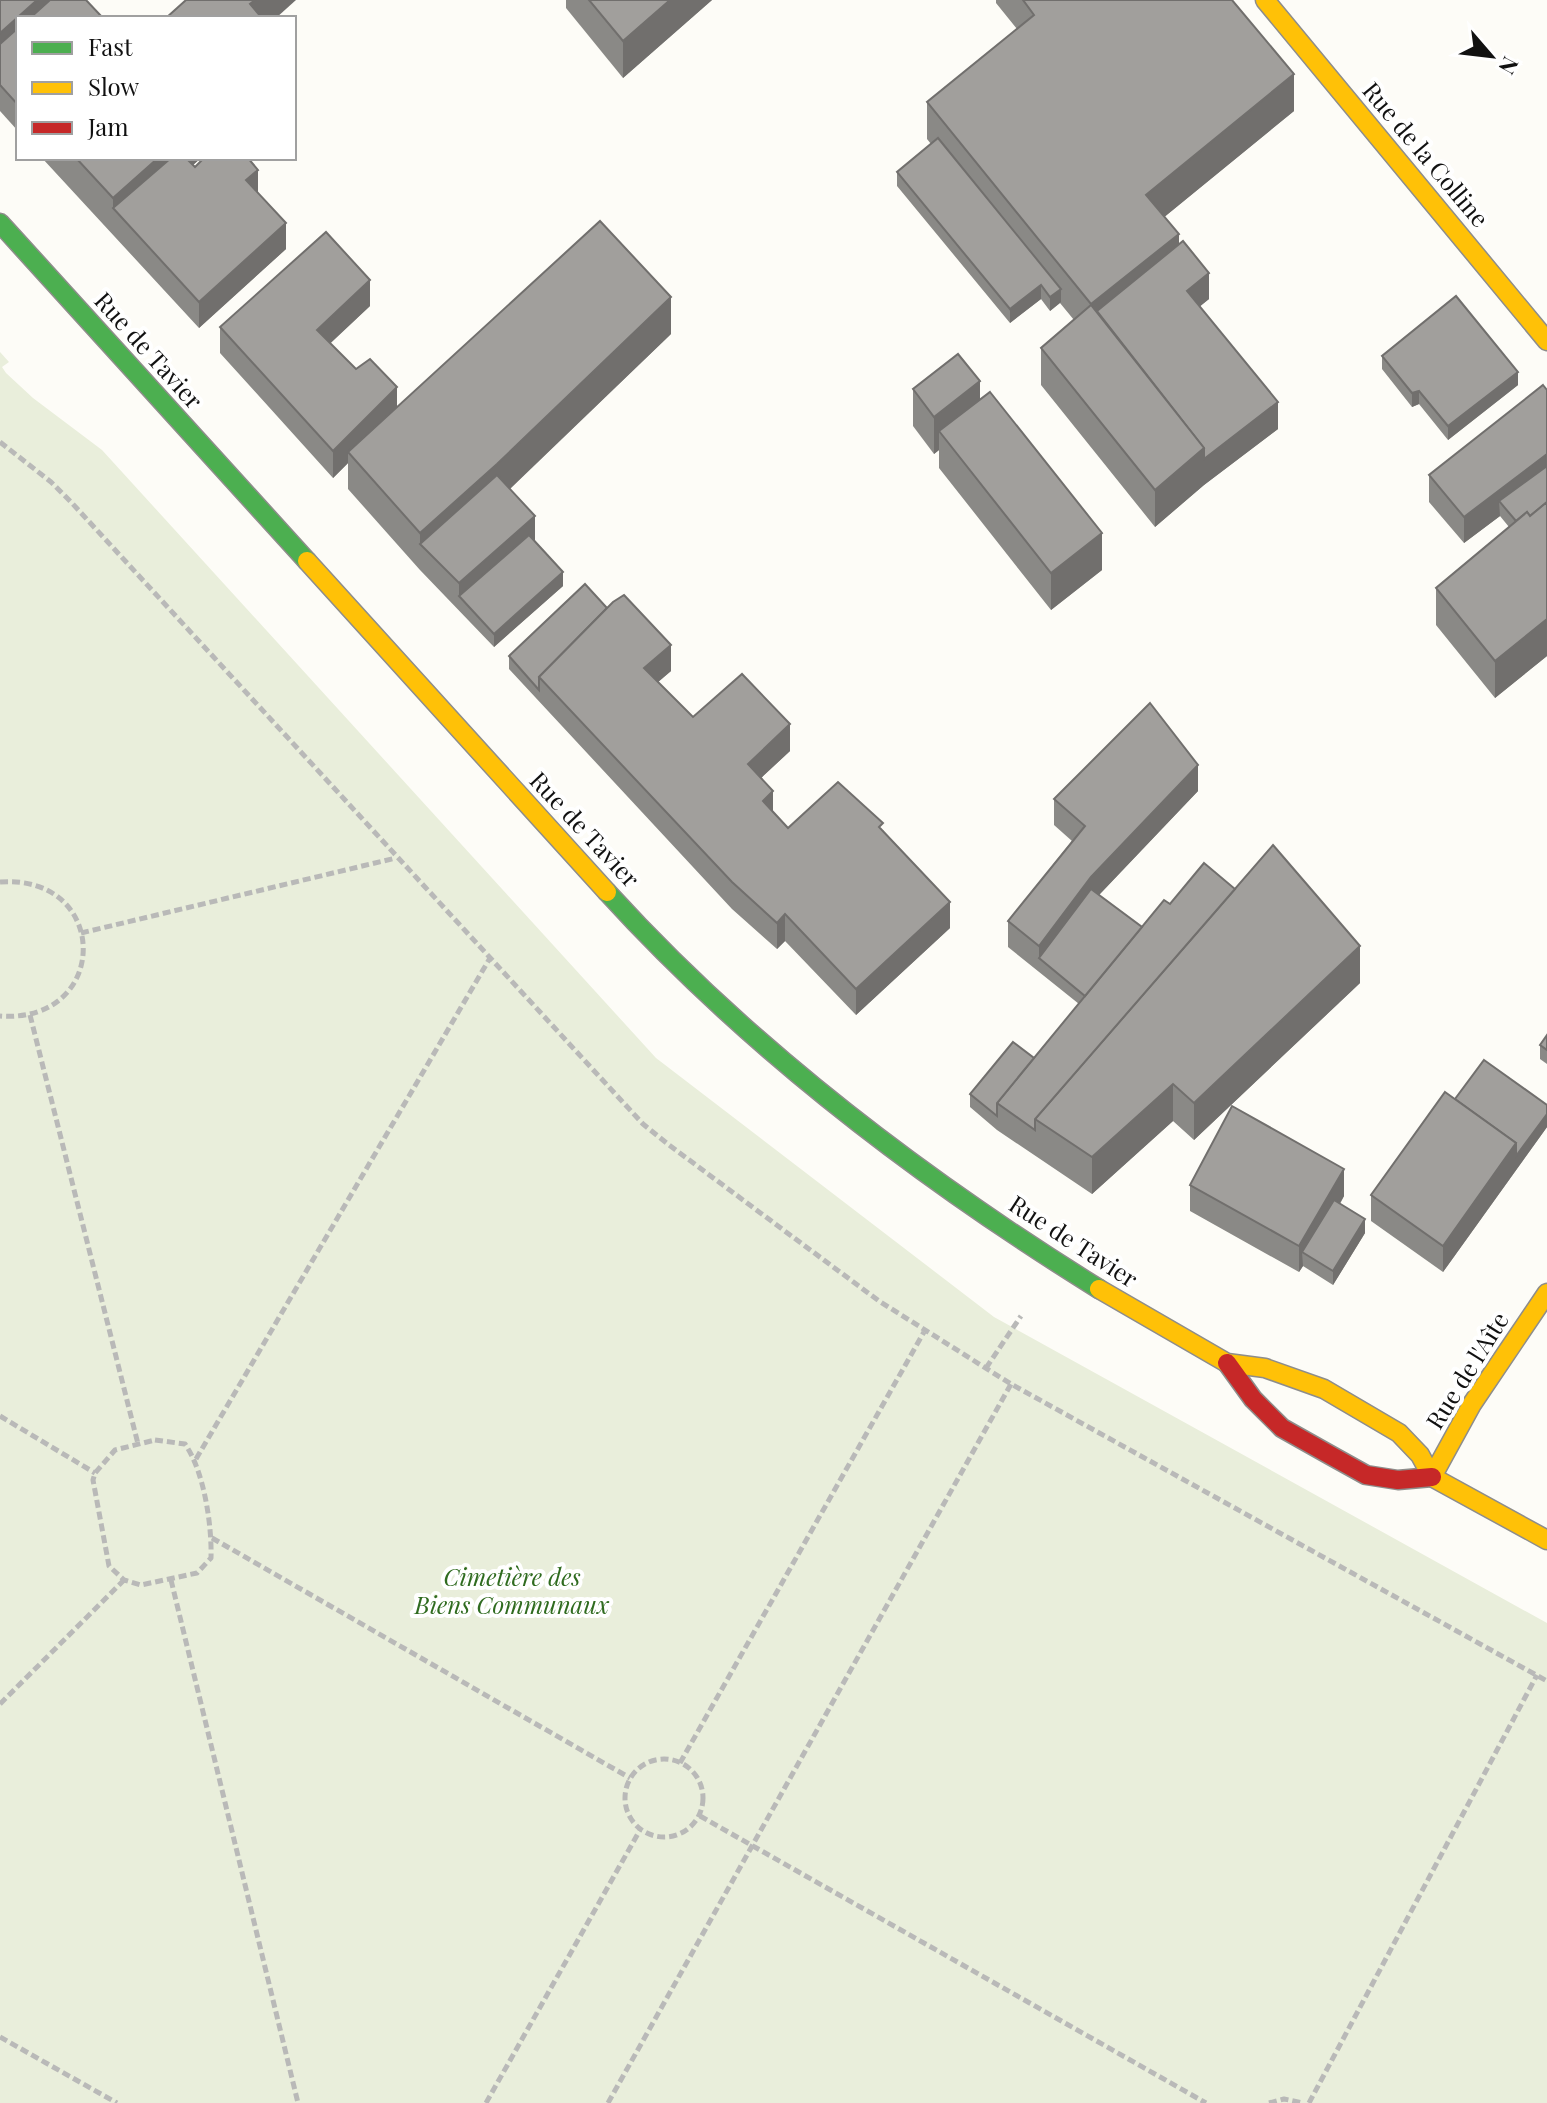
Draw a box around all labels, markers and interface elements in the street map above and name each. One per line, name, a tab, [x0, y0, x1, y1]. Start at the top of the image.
legend	[16, 16, 296, 160]
north arrow	[1451, 16, 1531, 96]
text: Fast	[88, 30, 133, 62]
text: N	[1493, 52, 1527, 80]
text: Slow	[88, 70, 140, 102]
street label: Rue de la Colline	[1356, 74, 1497, 233]
text: Jam	[87, 110, 129, 142]
street label: Rue de Tavier	[88, 284, 211, 415]
street label: Rue de Tavier	[524, 764, 648, 894]
street label: Rue de Tavier	[1004, 1187, 1145, 1294]
street label: Rue de l'Aîte	[1418, 1306, 1515, 1434]
park label: Cimetière des Biens Communaux	[414, 1560, 610, 1620]

